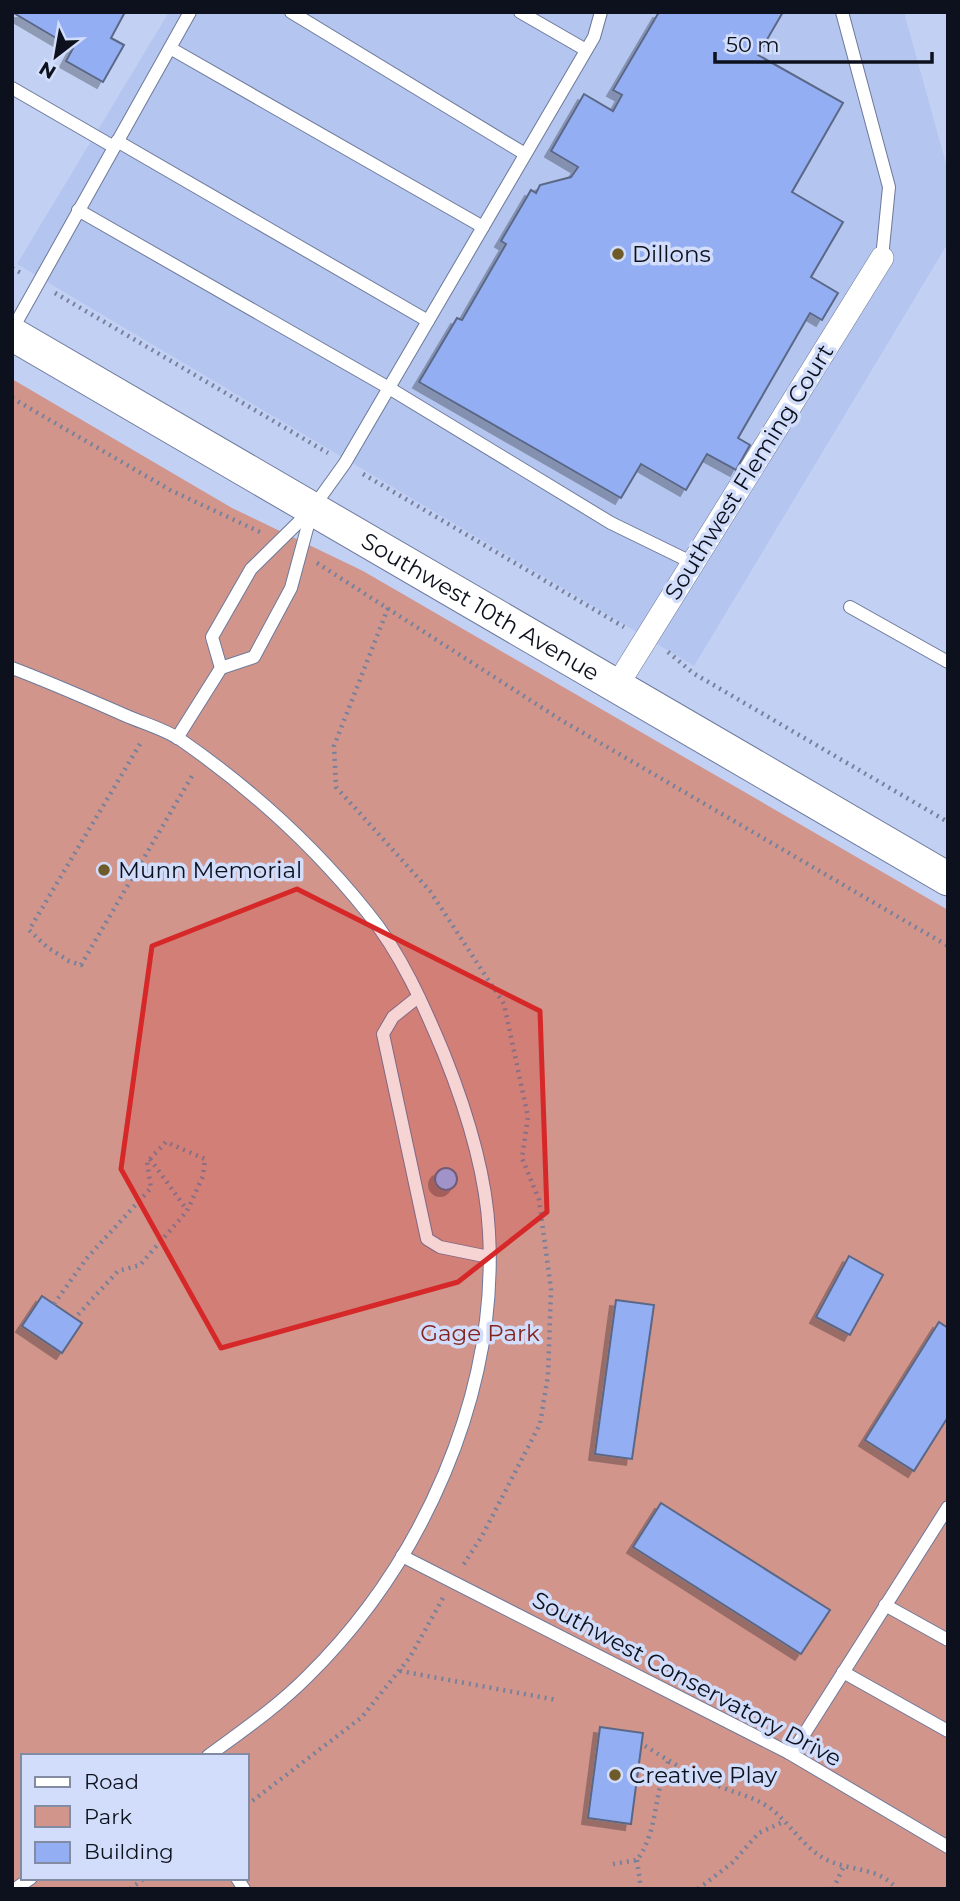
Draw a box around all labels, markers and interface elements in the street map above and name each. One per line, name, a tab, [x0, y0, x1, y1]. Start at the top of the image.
north arrow	[21, 21, 91, 91]
scale bar	[715, 21, 932, 65]
text: 50 m	[726, 32, 780, 57]
text: N	[35, 56, 60, 84]
place label: Dillons	[632, 240, 711, 268]
marker: Dillons	[610, 246, 626, 262]
street label: Southwest Fleming Court	[659, 339, 839, 605]
street label: Southwest 10th Avenue	[356, 527, 604, 687]
place label: Munn Memorial	[118, 856, 302, 884]
marker: Munn Memorial	[96, 862, 112, 878]
park label: Gage Park	[420, 1319, 540, 1347]
street label: Southwest Conservatory Drive	[528, 1585, 846, 1773]
legend	[21, 1754, 248, 1880]
place label: Creative Play	[629, 1761, 778, 1789]
marker: Creative Play	[607, 1767, 623, 1783]
text: Road	[84, 1769, 139, 1794]
text: Park	[84, 1804, 132, 1829]
text: Building	[84, 1839, 174, 1864]

